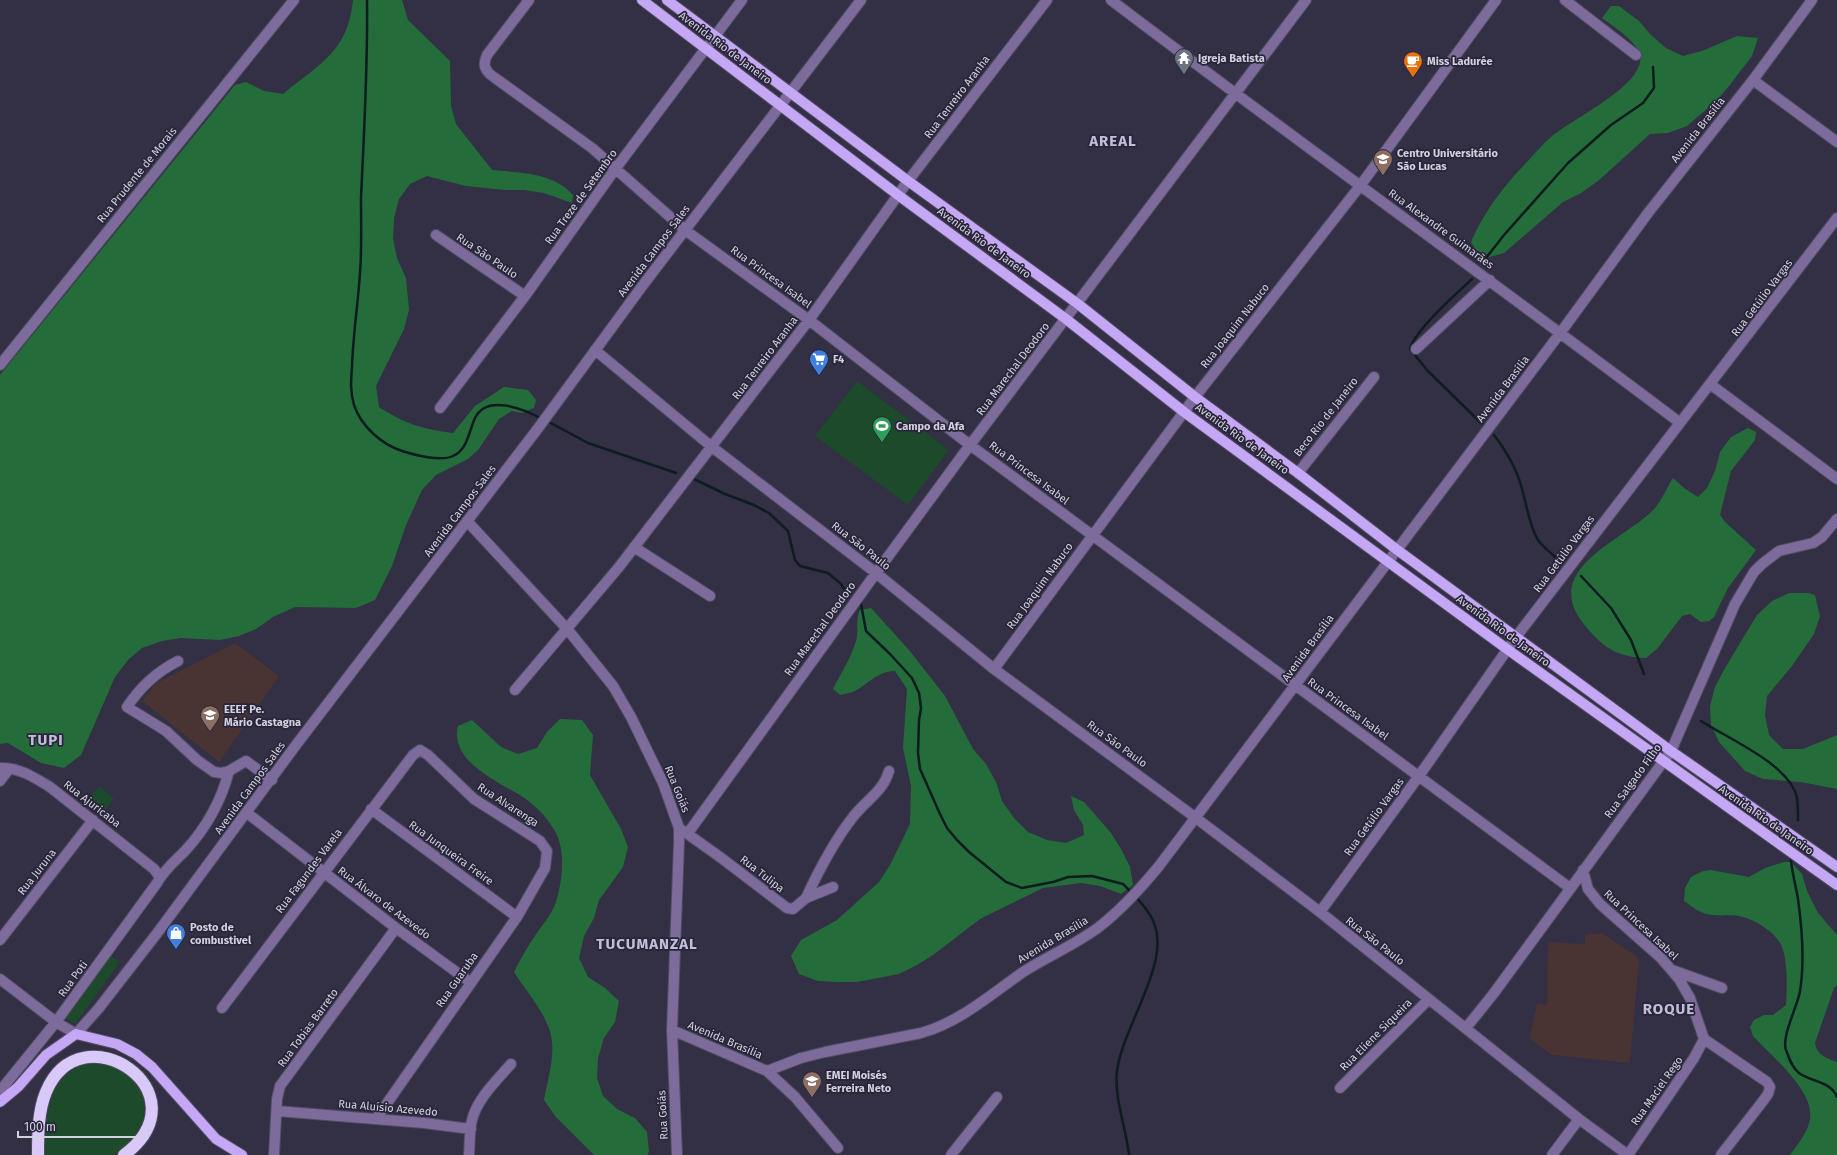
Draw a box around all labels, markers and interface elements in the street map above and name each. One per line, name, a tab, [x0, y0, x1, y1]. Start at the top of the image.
street label: Avenida Rio de Janeiro	[676, 9, 774, 87]
temple icon: Igreja Batista	[1173, 47, 1195, 75]
cafe icon: Miss Ladurée	[1402, 50, 1424, 78]
place label: Igreja Batista	[1198, 52, 1265, 65]
street label: Rua Tenreiro Aranha	[921, 53, 993, 141]
place label: Miss Ladurée	[1427, 55, 1493, 68]
street label: Avenida Brasília	[1668, 95, 1728, 165]
street label: Rua Prudente de Morais	[94, 125, 180, 225]
district label: AREAL	[1088, 132, 1137, 150]
street label: Rua Treze de Setembro	[542, 147, 620, 247]
place label: Centro Universitário São Lucas	[1397, 147, 1498, 173]
school or university icon: Centro Universitário São Lucas	[1372, 148, 1394, 176]
street label: Rua Alexandre Guimarães	[1386, 186, 1496, 272]
street label: Avenida Campos Sales	[615, 203, 693, 299]
street label: Avenida Rio de Janeiro	[935, 205, 1033, 281]
street label: Rua São Paulo	[454, 231, 520, 281]
street label: Rua Princesa Isabel	[728, 243, 814, 311]
street label: Rua Getúlio Vargas	[1729, 257, 1795, 339]
street label: Rua Joaquim Nabuco	[1198, 281, 1272, 371]
street label: Rua Tenreiro Aranha	[729, 314, 801, 402]
street label: Rua Marechal Deodoro	[974, 320, 1052, 418]
supermarket icon: F4	[808, 348, 830, 376]
place label: F4	[833, 353, 844, 366]
street label: Avenida Brasília	[1474, 353, 1532, 425]
street label: Beco Rio de Janeiro	[1291, 375, 1361, 459]
street label: Avenida Rio de Janeiro	[1193, 401, 1291, 477]
sports icon: Campo da Afa	[871, 415, 893, 443]
place label: Campo da Afa	[896, 420, 965, 433]
street label: Rua Princesa Isabel	[986, 439, 1072, 507]
street label: Avenida Campos Sales	[421, 463, 499, 559]
street label: Rua Getúlio Vargas	[1531, 513, 1597, 595]
street label: Rua São Paulo	[829, 519, 893, 573]
street label: Rua Joaquim Nabuco	[1004, 540, 1076, 632]
street label: Rua Marechal Deodoro	[782, 579, 858, 679]
street label: Avenida Rio de Janeiro	[1454, 593, 1552, 669]
street label: Avenida Brasília	[1279, 612, 1337, 684]
street label: Rua Princesa Isabel	[1305, 675, 1391, 743]
place label: EEEF Pe. Mário Castagna	[224, 703, 301, 729]
school or university icon: EEEF Pe. Mário Castagna	[199, 704, 221, 732]
street label: Rua São Paulo	[1084, 718, 1150, 770]
district label: TUPI	[28, 731, 64, 749]
street label: Avenida Campos Sales	[212, 739, 288, 837]
street label: Rua Salgado Filho	[1602, 741, 1664, 821]
street label: Rua Goiás	[662, 764, 692, 814]
street label: Rua Getúlio Vargas	[1341, 775, 1407, 859]
street label: Rua Ajuricaba	[61, 778, 123, 830]
street label: Rua Alvarenga	[475, 780, 541, 830]
street label: Avenida Rio de Janeiro	[1716, 782, 1816, 858]
street label: Rua Junqueira Freire	[406, 818, 496, 888]
street label: Rua Fagundes Varela	[273, 826, 345, 916]
street label: Rua Juruna	[15, 846, 59, 898]
street label: Rua Tulipa	[737, 853, 787, 895]
street label: Rua Álvaro de Azevedo	[335, 863, 434, 942]
street label: Rua Princesa Isabel	[1601, 887, 1681, 963]
street label: Avenida Brasília	[1015, 914, 1091, 966]
street label: Rua São Paulo	[1343, 914, 1407, 968]
place label: Posto de combustivel	[190, 921, 252, 947]
shop icon: Posto de combustivel	[165, 922, 187, 950]
district label: TUCUMANZAL	[596, 935, 698, 953]
street label: Rua Guaruba	[433, 950, 481, 1010]
street label: Rua Poti	[56, 958, 90, 1000]
street label: Rua Tobias Barreto	[275, 986, 341, 1070]
street label: Rua Eliene Siqueira	[1337, 996, 1415, 1074]
district label: ROQUE	[1643, 1000, 1695, 1018]
street label: Avenida Brasília	[686, 1018, 764, 1062]
street label: Rua Maciel Rego	[1628, 1054, 1686, 1128]
place label: EMEI Moisés Ferreira Neto	[826, 1069, 892, 1095]
school or university icon: EMEI Moisés Ferreira Neto	[801, 1070, 823, 1098]
street label: Rua Goiás	[655, 1090, 671, 1140]
street label: Rua Aluísio Azevedo	[338, 1097, 438, 1119]
scale bar	[18, 1113, 142, 1139]
text: 100 m	[24, 1120, 56, 1134]

